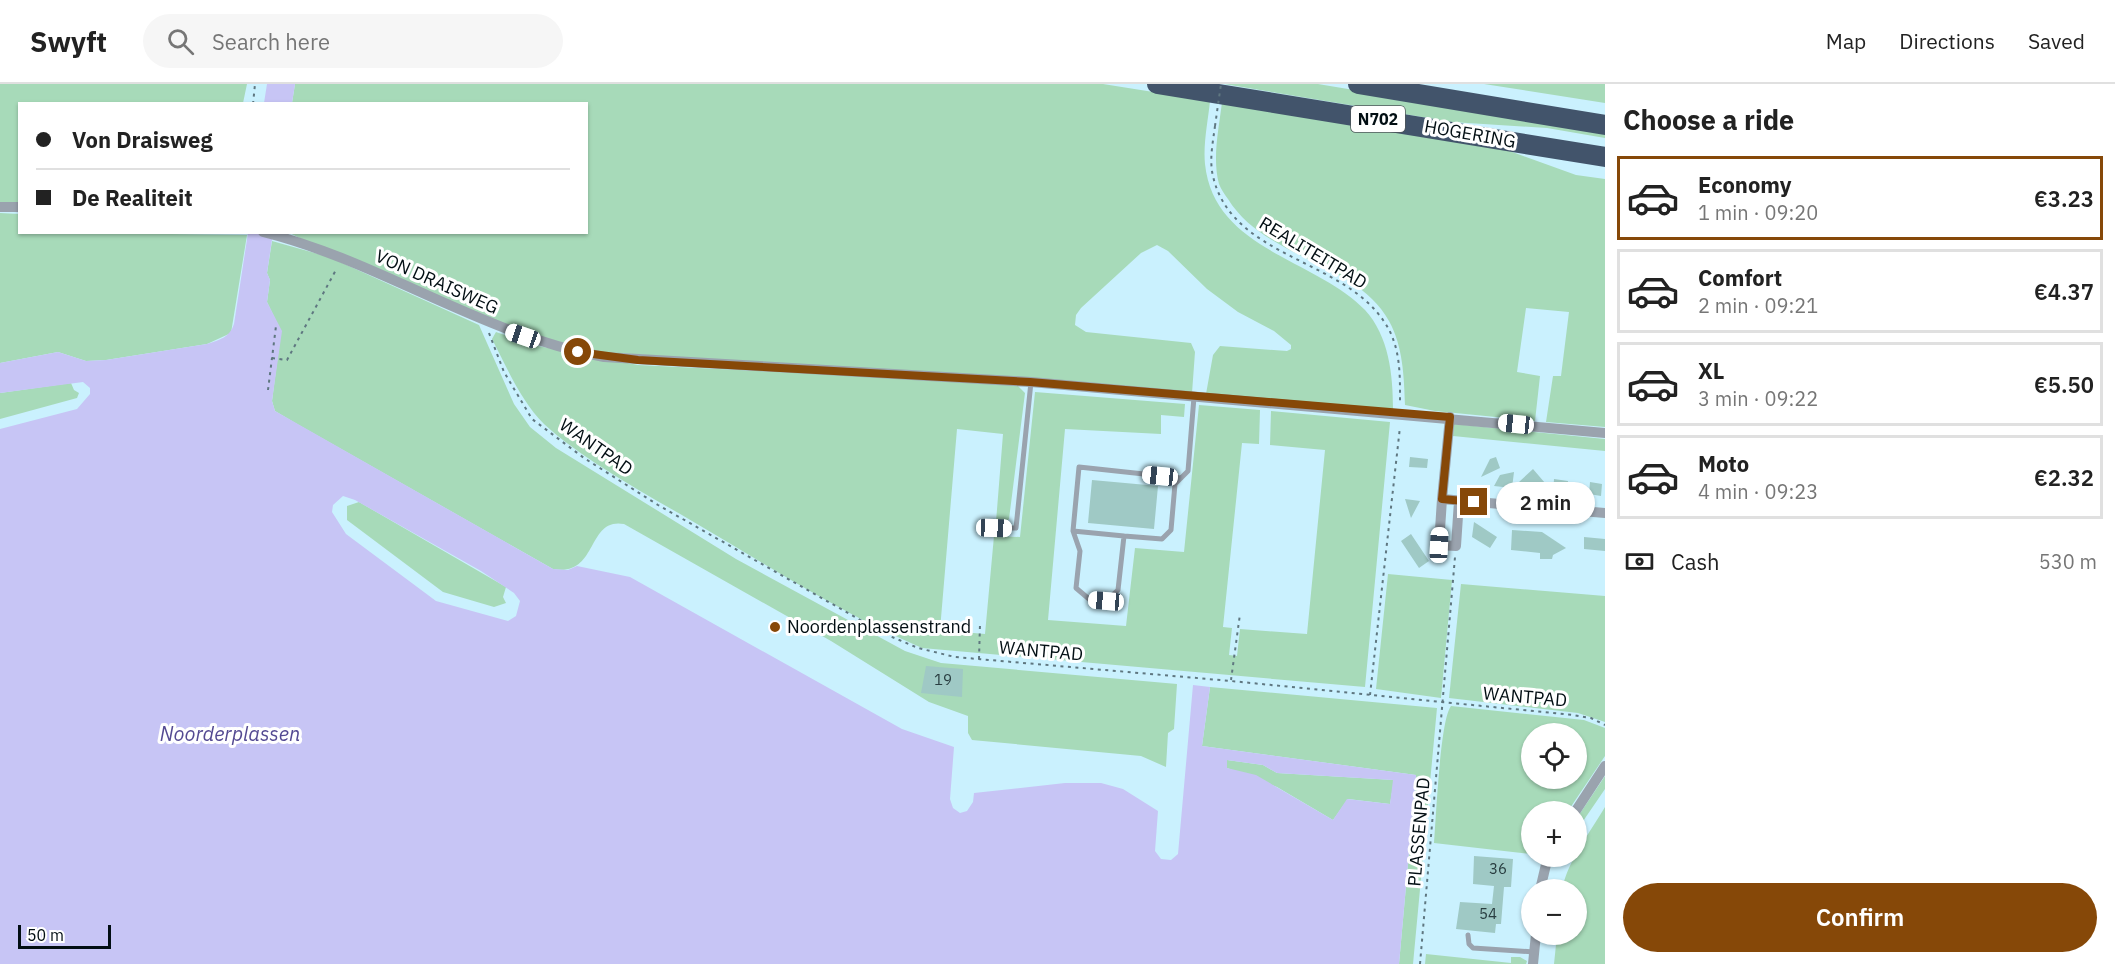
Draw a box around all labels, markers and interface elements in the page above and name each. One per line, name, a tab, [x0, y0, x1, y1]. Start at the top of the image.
search box	[143, 14, 563, 68]
text: Swyft	[30, 23, 107, 60]
icon: search	[164, 25, 197, 58]
text: Search here	[212, 27, 330, 56]
text: Map	[1826, 27, 1866, 55]
text: Directions	[1899, 27, 1995, 55]
text: Saved	[2028, 27, 2085, 55]
text: Choose a ride	[1623, 102, 1794, 137]
road number: N702	[1351, 106, 1405, 132]
street label: HOGERING	[1423, 114, 1518, 153]
text: Von Draisweg	[72, 125, 213, 154]
text: Economy	[1698, 170, 1792, 199]
icon: car	[1626, 171, 1680, 225]
text: De Realiteit	[72, 183, 193, 212]
text: €3.23	[2034, 184, 2094, 213]
text: 1 min · 09:20	[1698, 199, 1818, 226]
street label: REALITEITPAD	[1255, 211, 1371, 294]
street label: VON DRAISWEG	[372, 244, 502, 319]
text: Comfort	[1698, 263, 1782, 292]
icon: car	[1626, 264, 1680, 318]
text: €4.37	[2034, 277, 2094, 306]
text: 2 min · 09:21	[1698, 292, 1818, 319]
car	[503, 322, 543, 350]
route start	[564, 338, 591, 365]
text: XL	[1698, 356, 1724, 385]
icon: car	[1626, 357, 1680, 411]
text: €5.50	[2034, 370, 2094, 399]
text: 3 min · 09:22	[1698, 385, 1818, 412]
street label: WANTPAD	[555, 413, 637, 480]
car	[1497, 413, 1535, 435]
text: Moto	[1698, 449, 1749, 478]
icon: car	[1626, 450, 1680, 504]
text: €2.32	[2034, 463, 2094, 492]
car	[1141, 465, 1179, 487]
text: 4 min · 09:23	[1698, 478, 1818, 505]
callout: 2 min	[1495, 481, 1594, 523]
route end	[1460, 488, 1487, 515]
text: 2 min	[1520, 489, 1571, 516]
car	[976, 518, 1012, 538]
car	[1429, 527, 1449, 563]
icon: cash	[1623, 545, 1656, 578]
text: Cash	[1671, 547, 1720, 576]
text: 530 m	[2039, 548, 2097, 575]
car	[1087, 590, 1125, 612]
place label: Noordenplassenstrand	[787, 615, 971, 638]
marker: Noordenplassenstrand	[768, 620, 782, 634]
street label: WANTPAD	[998, 635, 1084, 666]
house number: 19	[934, 670, 952, 689]
street label: WANTPAD	[1482, 681, 1568, 712]
water label: Noorderplassen	[160, 720, 300, 747]
map controls	[1521, 723, 1587, 945]
button: locate	[1521, 723, 1587, 789]
street label: PLASSENPAD	[1402, 776, 1435, 887]
button: +	[1521, 801, 1587, 867]
house number: 36	[1489, 859, 1507, 878]
button: −	[1521, 879, 1587, 945]
button: Confirm	[1623, 883, 2097, 952]
house number: 54	[1479, 904, 1497, 923]
scale bar	[18, 922, 111, 950]
text: 50 m	[27, 925, 64, 945]

